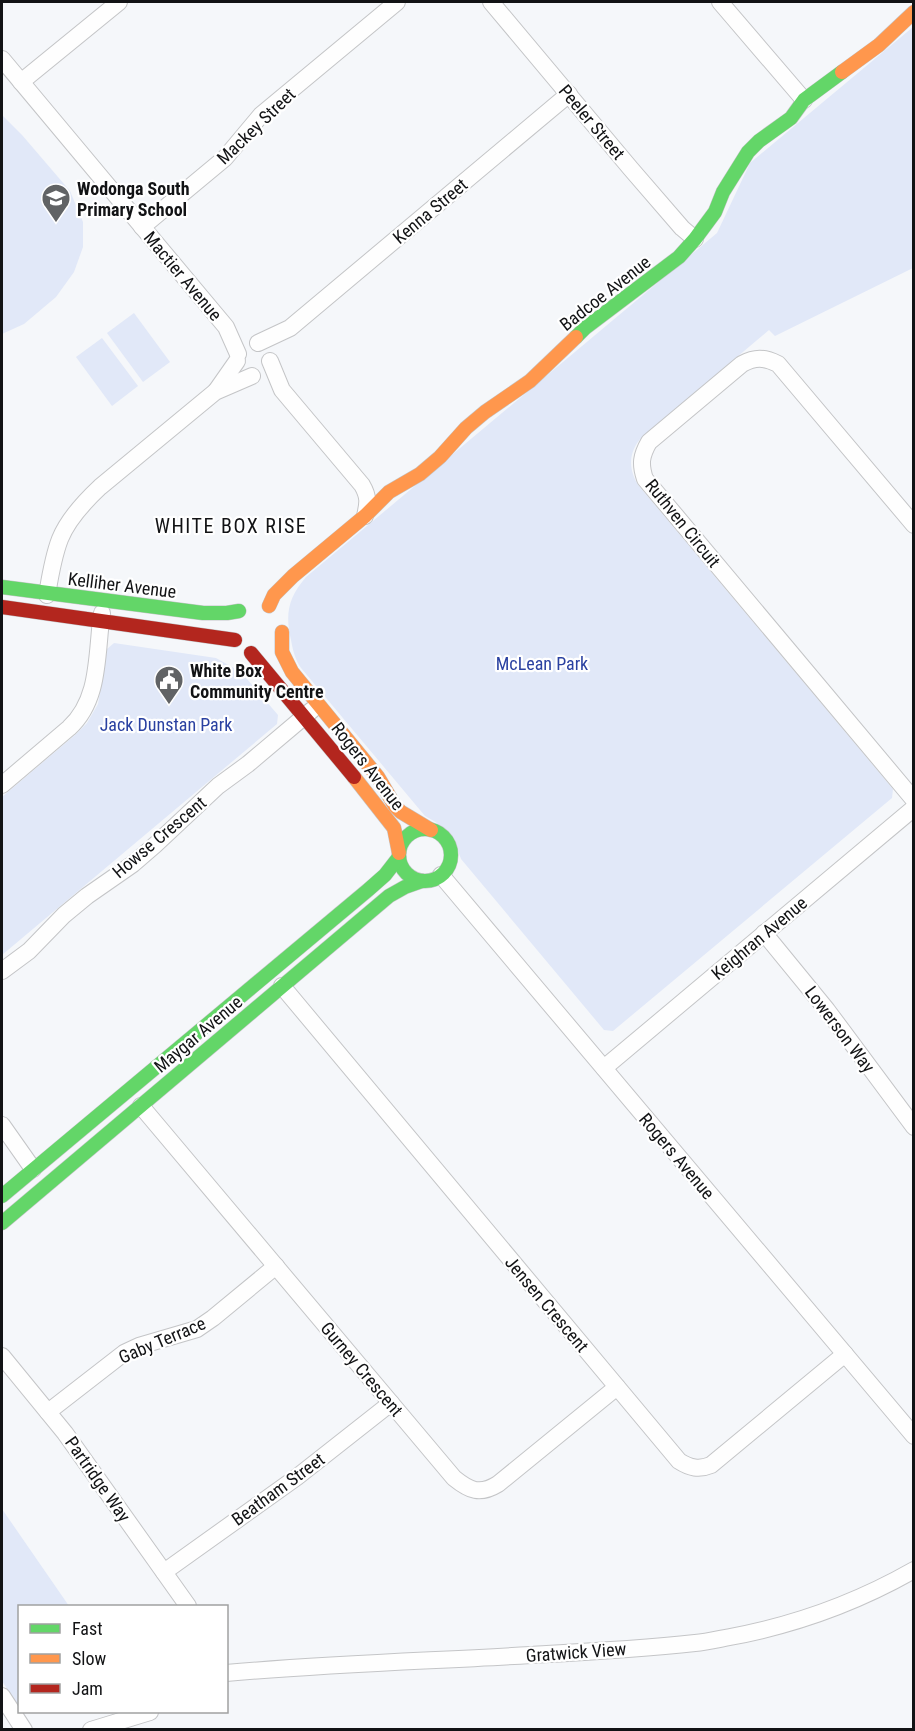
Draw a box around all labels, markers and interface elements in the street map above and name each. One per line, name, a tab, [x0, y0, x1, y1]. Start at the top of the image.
street label: Peeler Street	[555, 80, 629, 164]
street label: Mackey Street	[213, 84, 299, 168]
street label: Kenna Street	[389, 174, 471, 248]
place label: Wodonga South Primary School	[77, 178, 190, 220]
school or university icon: Wodonga South Primary School	[40, 182, 72, 224]
street label: Mactier Avenue	[140, 227, 226, 325]
street label: Badcoe Avenue	[556, 251, 654, 335]
street label: Ruthven Circuit	[641, 475, 725, 571]
district label: WHITE BOX RISE	[155, 514, 307, 538]
street label: Kelliher Avenue	[67, 568, 177, 602]
park label: McLean Park	[496, 653, 588, 674]
place label: White Box Community Centre	[190, 660, 324, 702]
public building icon: White Box Community Centre	[153, 664, 185, 706]
park label: Jack Dunstan Park	[100, 714, 232, 735]
street label: Rogers Avenue	[327, 718, 409, 814]
street label: Howse Crescent	[108, 792, 210, 882]
street label: Keighran Avenue	[707, 892, 811, 984]
street label: Lowerson Way	[801, 982, 880, 1077]
street label: Maygar Avenue	[150, 991, 246, 1077]
street label: Rogers Avenue	[635, 1109, 719, 1203]
street label: Jensen Crescent	[501, 1252, 593, 1356]
street label: Gaby Terrace	[115, 1312, 209, 1368]
street label: Gurney Crescent	[317, 1318, 407, 1420]
street label: Partridge Way	[61, 1432, 135, 1526]
street label: Beatham Street	[228, 1448, 328, 1530]
legend	[18, 1605, 228, 1713]
text: Fast	[72, 1618, 103, 1639]
street label: Gratwick View	[525, 1638, 627, 1666]
text: Slow	[72, 1648, 107, 1669]
text: Jam	[72, 1678, 103, 1699]

